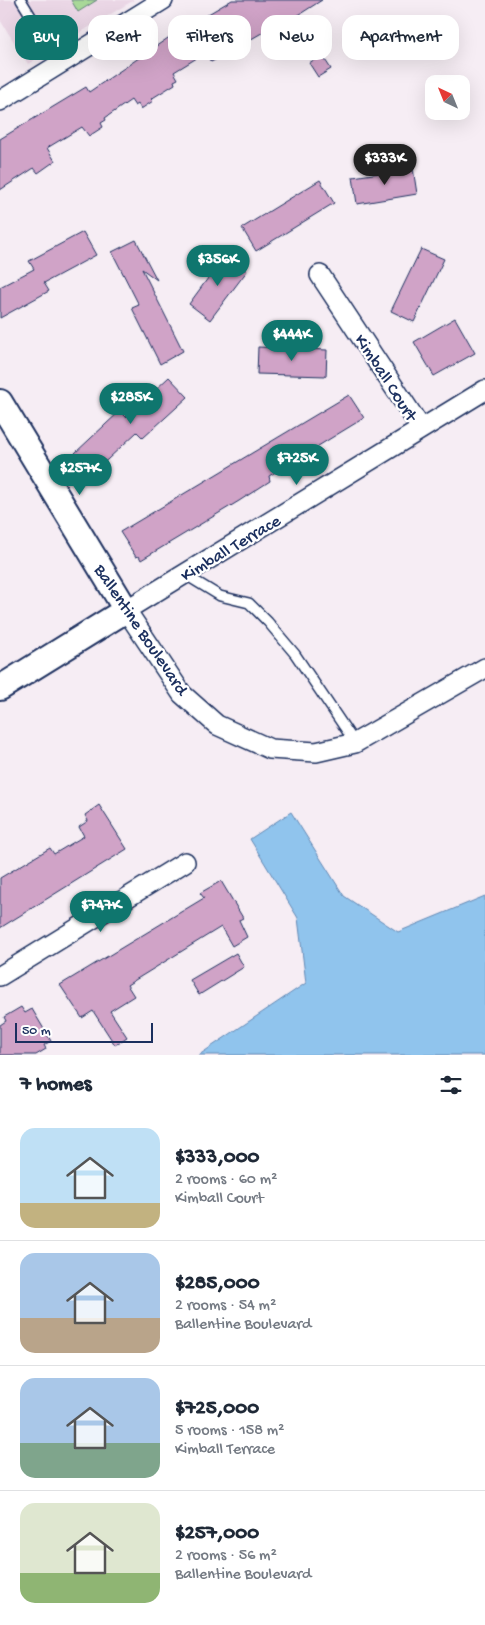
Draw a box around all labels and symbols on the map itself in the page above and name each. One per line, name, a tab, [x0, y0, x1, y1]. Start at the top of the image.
north arrow	[425, 75, 470, 120]
pin: $333K	[350, 144, 420, 186]
pin: $356K	[183, 244, 253, 287]
pin: $444K	[257, 320, 327, 362]
street label: Kimball Court	[349, 331, 422, 427]
pin: $285K	[96, 382, 166, 425]
pin: $725K	[262, 444, 332, 486]
pin: $257K	[45, 454, 115, 496]
street label: Kimball Terrace	[178, 511, 286, 587]
street label: Ballentine Boulevard	[88, 560, 192, 701]
pin: $747K	[66, 890, 136, 933]
scale bar	[15, 1020, 152, 1043]

